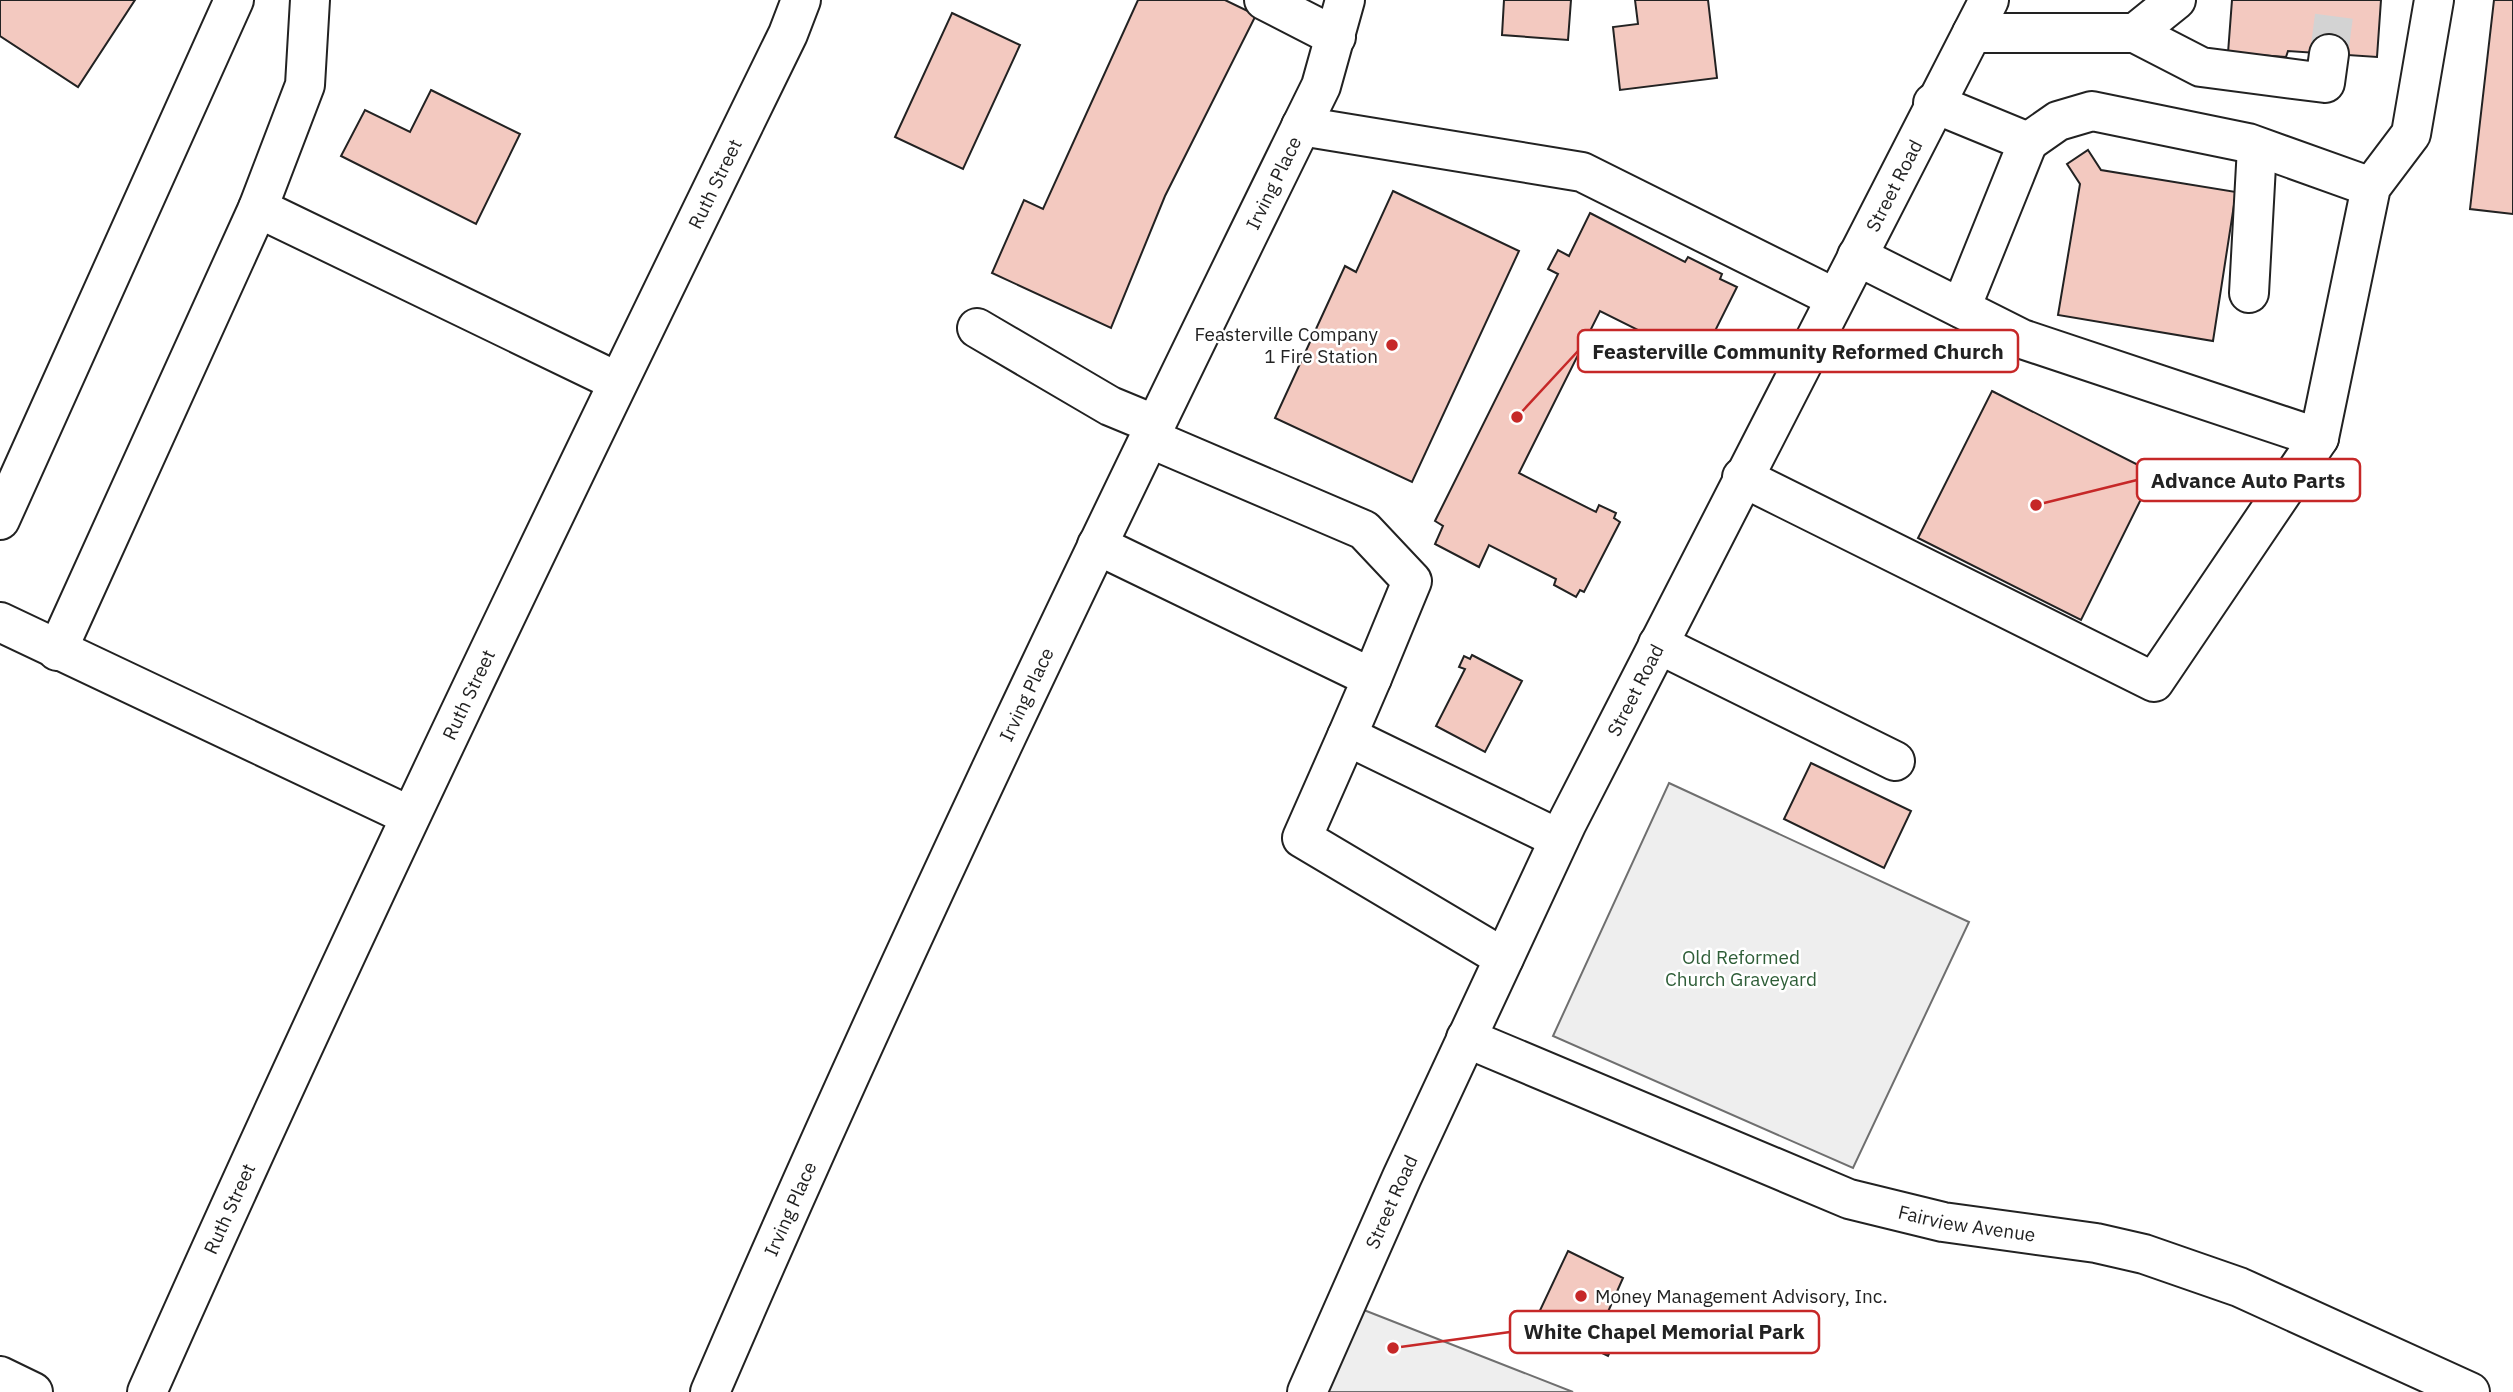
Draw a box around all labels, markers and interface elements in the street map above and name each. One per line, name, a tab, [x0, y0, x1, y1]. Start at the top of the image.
street label: Irving Place	[1240, 132, 1306, 234]
street label: Ruth Street	[683, 135, 747, 233]
street label: Street Road	[1860, 135, 1927, 236]
place label: Feasterville Company 1 Fire Station	[1194, 322, 1379, 368]
callout: Feasterville Community Reformed Church	[1578, 330, 2018, 372]
marker: Feasterville Company 1 Fire Station	[1384, 337, 1400, 353]
text: Feasterville Community Reformed Church	[1592, 337, 2004, 365]
callout: Advance Auto Parts	[2137, 459, 2360, 501]
text: Advance Auto Parts	[2151, 466, 2345, 494]
street label: Street Road	[1602, 640, 1669, 740]
street label: Irving Place	[994, 644, 1059, 745]
street label: Ruth Street	[437, 646, 500, 744]
park label: Old Reformed Church Graveyard	[1665, 945, 1817, 991]
street label: Street Road	[1360, 1151, 1423, 1252]
street label: Irving Place	[759, 1158, 822, 1260]
street label: Ruth Street	[198, 1159, 260, 1258]
street label: Fairview Avenue	[1896, 1199, 2037, 1247]
place label: Money Management Advisory, Inc.	[1595, 1284, 1888, 1308]
marker: Money Management Advisory, Inc.	[1573, 1288, 1589, 1304]
callout: White Chapel Memorial Park	[1510, 1311, 1819, 1353]
text: White Chapel Memorial Park	[1523, 1317, 1805, 1345]

